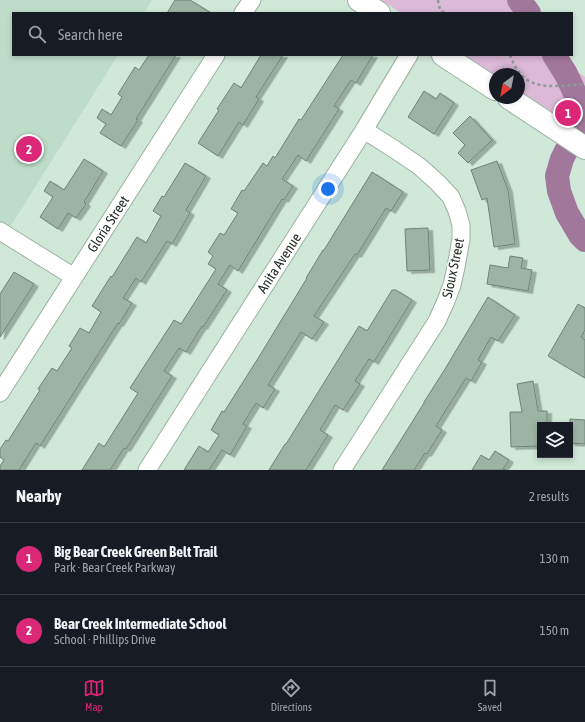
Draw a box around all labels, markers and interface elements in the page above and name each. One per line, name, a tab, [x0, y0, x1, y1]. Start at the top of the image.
search box	[12, 12, 573, 56]
icon: search	[26, 23, 48, 45]
text: Search here	[58, 26, 123, 43]
north arrow	[489, 68, 525, 104]
pin: 1	[555, 98, 581, 128]
pin: 2	[16, 134, 42, 164]
your location	[318, 179, 338, 199]
street label: Gloria Street	[84, 193, 132, 255]
street label: Anita Avenue	[254, 230, 304, 296]
street label: Sioux Street	[439, 237, 467, 299]
map controls	[537, 422, 573, 458]
button: layers	[537, 422, 573, 458]
text: Nearby	[16, 486, 62, 506]
text: 2 results	[529, 489, 569, 504]
text: Big Bear Creek Green Belt Trail	[54, 543, 218, 560]
text: 1	[26, 551, 32, 566]
text: 130 m	[540, 551, 569, 566]
text: Park · Bear Creek Parkway	[54, 560, 175, 575]
text: Bear Creek Intermediate School	[54, 615, 227, 632]
text: 2	[26, 623, 32, 638]
text: 150 m	[540, 623, 569, 638]
text: School · Phillips Drive	[54, 632, 156, 647]
tab: Map	[83, 677, 105, 713]
tab: Directions	[271, 677, 312, 713]
tab: Saved	[478, 677, 502, 713]

